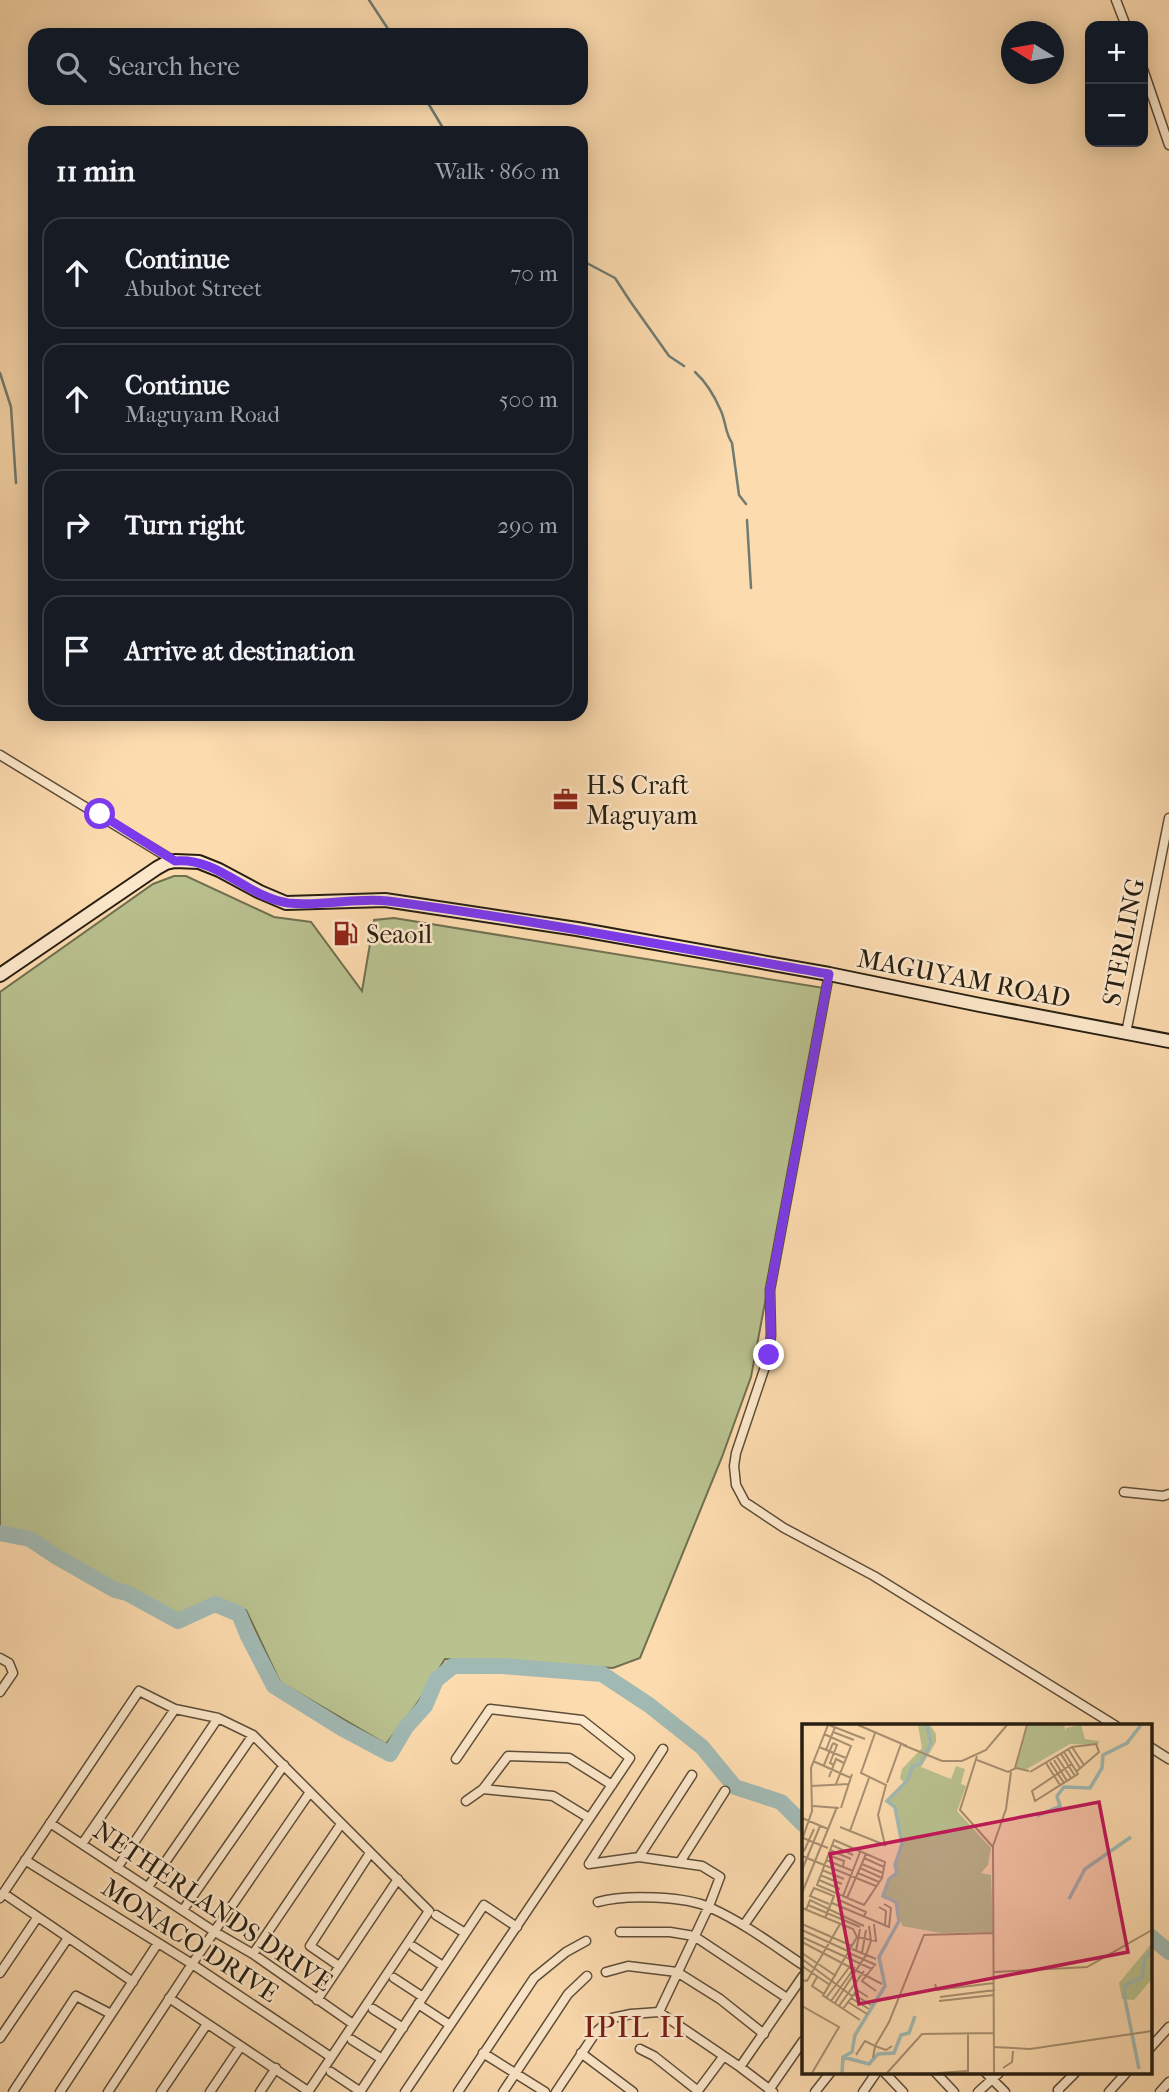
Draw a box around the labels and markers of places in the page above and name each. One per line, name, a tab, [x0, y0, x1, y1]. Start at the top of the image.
place label: H.S Craft Maguyam	[586, 770, 698, 831]
office icon: H.S Craft Maguyam	[552, 786, 580, 814]
place label: Seaoil	[366, 919, 432, 950]
fuel station icon: Seaoil	[332, 920, 360, 948]

